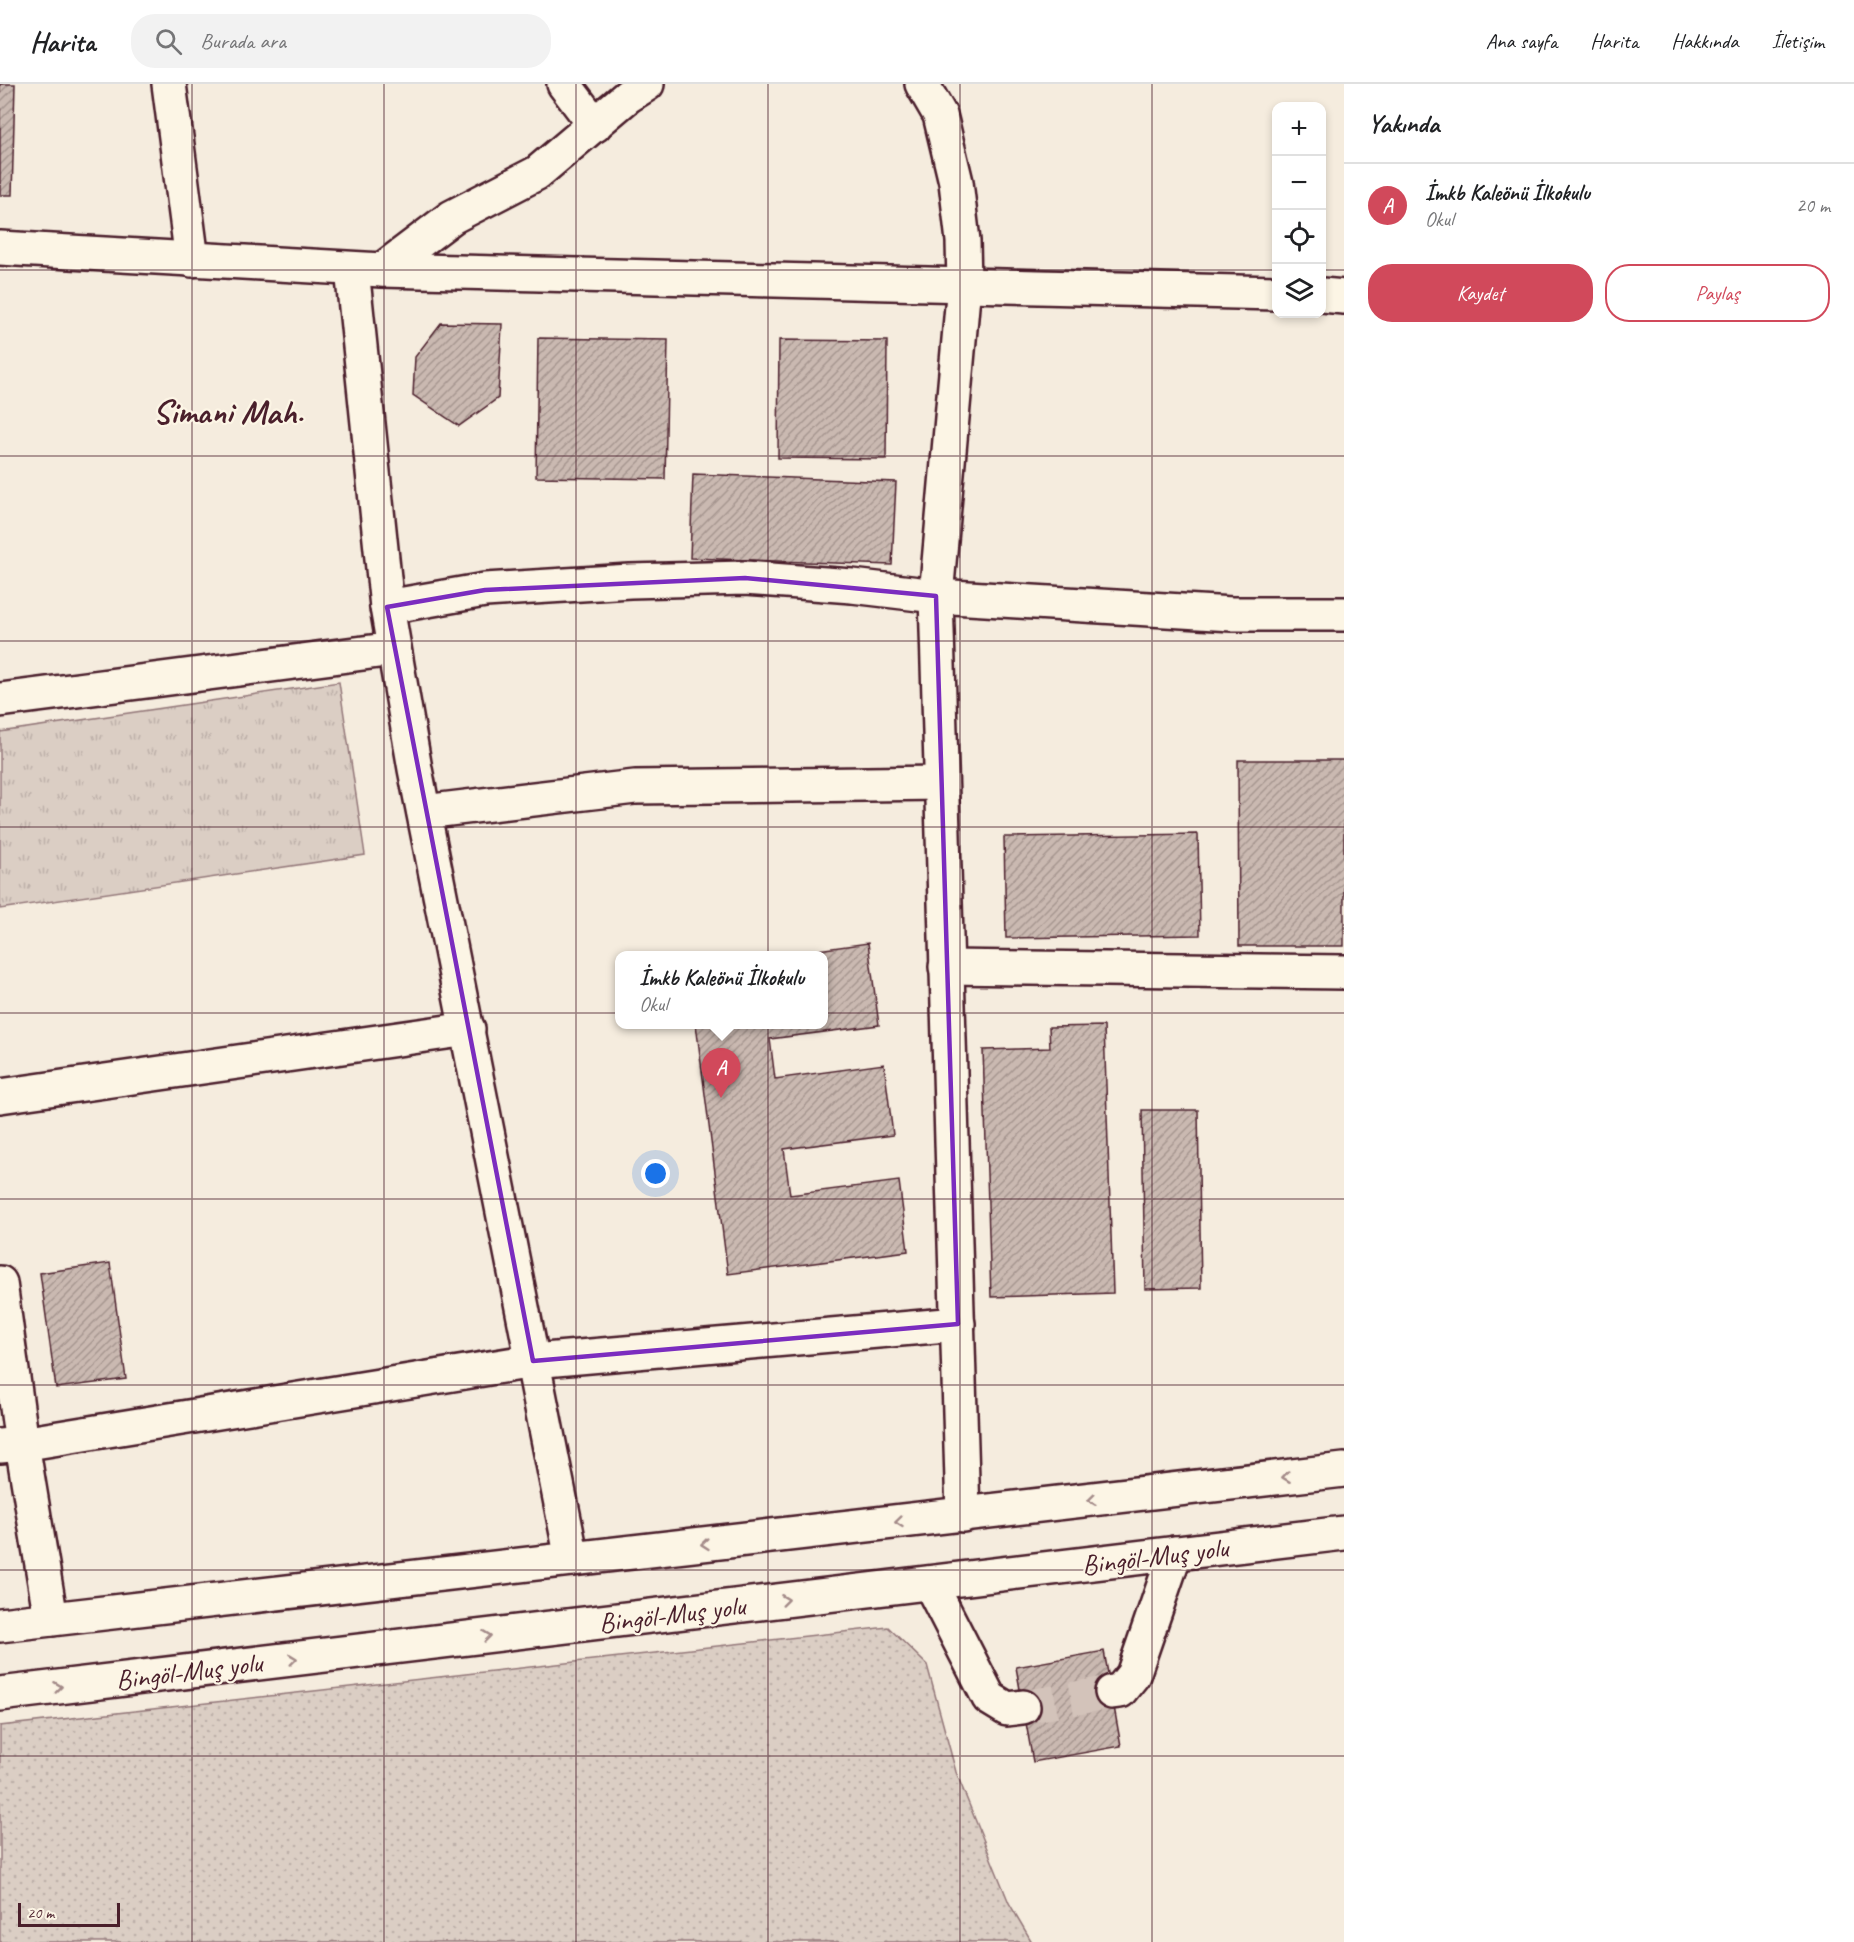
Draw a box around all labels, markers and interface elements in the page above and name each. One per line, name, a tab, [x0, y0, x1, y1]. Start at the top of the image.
search box	[131, 14, 551, 68]
text: Harita	[30, 24, 95, 59]
icon: search	[152, 25, 185, 58]
text: Burada ara	[200, 27, 286, 55]
text: Ana sayfa	[1486, 28, 1557, 54]
text: Harita	[1590, 28, 1638, 54]
text: Hakkında	[1671, 28, 1739, 54]
text: İletişim	[1772, 28, 1824, 54]
map controls	[1272, 102, 1326, 318]
button: +	[1272, 102, 1326, 156]
text: Yakında	[1368, 107, 1439, 140]
button: −	[1272, 156, 1326, 210]
text: İmkb Kaleönü İlkokulu	[1425, 179, 1590, 207]
text: A	[1382, 193, 1393, 218]
text: 20 m	[1796, 193, 1830, 218]
text: Okul	[1425, 207, 1453, 232]
button: locate	[1272, 210, 1326, 264]
button: layers	[1272, 264, 1326, 318]
button: Kaydet	[1368, 264, 1593, 322]
button: Paylaş	[1605, 264, 1830, 322]
district label: Simani Mah.	[153, 390, 304, 433]
popup	[615, 951, 828, 1029]
text: İmkb Kaleönü İlkokulu	[639, 964, 804, 992]
text: Okul	[639, 992, 668, 1017]
pin: A	[702, 1048, 740, 1098]
your location	[641, 1159, 670, 1188]
one-way arrow	[1281, 1470, 1290, 1483]
one-way arrow	[1088, 1493, 1097, 1506]
one-way arrow	[894, 1516, 903, 1528]
street label: Bingöl-Muş yolu	[1080, 1529, 1232, 1582]
one-way arrow	[700, 1537, 709, 1550]
street label: Bingöl-Muş yolu	[597, 1587, 749, 1640]
one-way arrow	[780, 1594, 789, 1607]
one-way arrow	[482, 1630, 492, 1643]
street label: Bingöl-Muş yolu	[114, 1644, 266, 1697]
one-way arrow	[289, 1653, 298, 1666]
one-way arrow	[54, 1681, 63, 1694]
scale bar	[18, 1900, 120, 1928]
text: 20 m	[27, 1903, 54, 1923]

